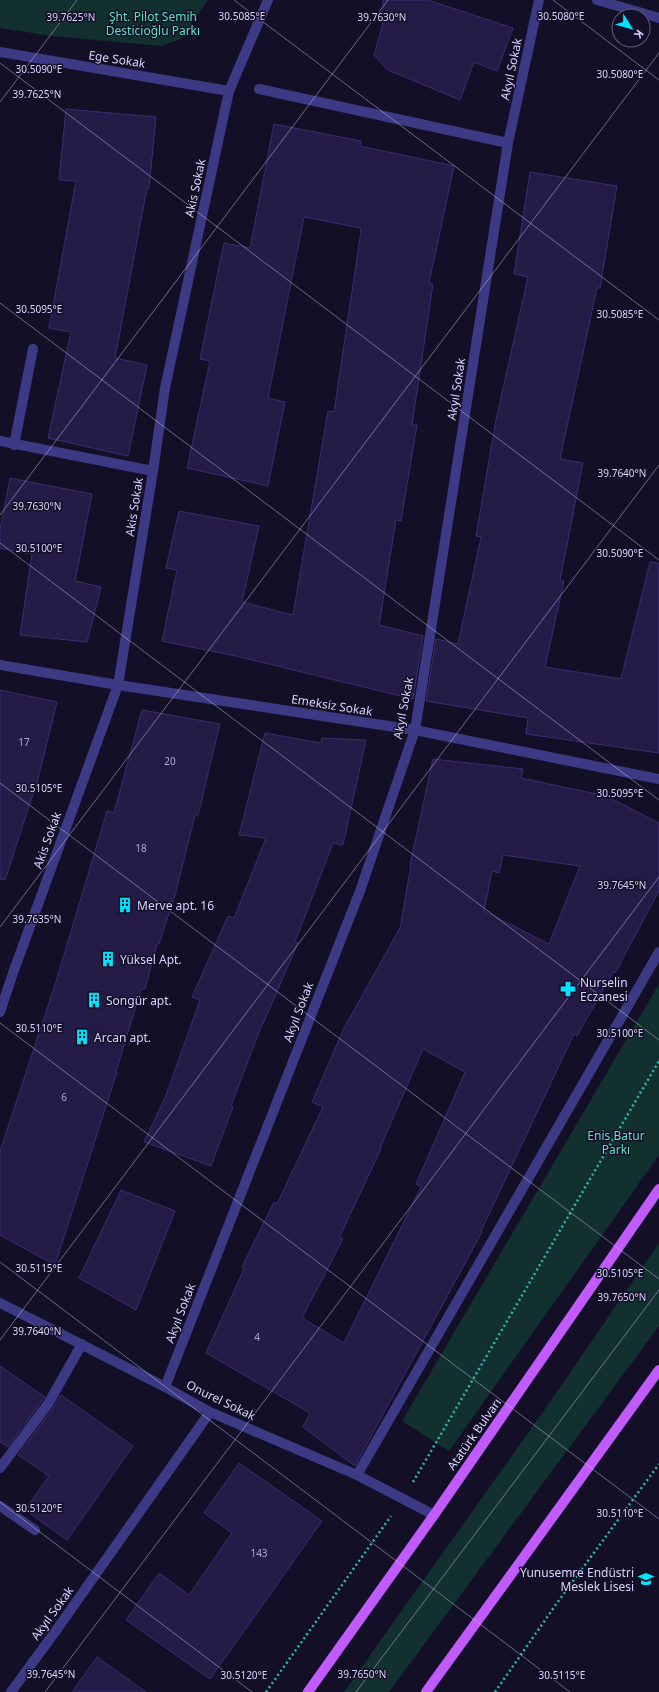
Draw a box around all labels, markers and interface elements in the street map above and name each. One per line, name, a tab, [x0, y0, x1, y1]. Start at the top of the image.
park label: Şht. Pilot Semih Desticioğlu Parkı	[106, 8, 200, 39]
north arrow	[611, 8, 651, 48]
text: 30.5085°E	[219, 9, 265, 23]
text: 30.5080°E	[538, 9, 584, 23]
text: 39.7625°N	[47, 10, 95, 24]
text: 39.7630°N	[358, 10, 406, 24]
text: K	[631, 27, 648, 42]
street label: Akyıl Sokak	[496, 36, 526, 102]
street label: Ege Sokak	[87, 46, 147, 72]
text: 30.5090°E	[16, 62, 62, 76]
text: 30.5080°E	[597, 67, 643, 81]
text: 39.7625°N	[13, 87, 61, 101]
street label: Akis Sokak	[181, 157, 210, 219]
text: 30.5095°E	[16, 302, 62, 316]
text: 30.5085°E	[597, 307, 643, 321]
street label: Akyıl Sokak	[443, 356, 469, 421]
text: 39.7640°N	[598, 466, 646, 480]
street label: Akis Sokak	[121, 476, 147, 538]
text: 39.7630°N	[13, 499, 61, 513]
text: 30.5100°E	[16, 541, 62, 555]
text: 30.5090°E	[597, 546, 643, 560]
street label: Akyıl Sokak	[389, 675, 417, 740]
street label: Emeksiz Sokak	[290, 690, 374, 720]
house number: 17	[18, 735, 30, 749]
house number: 20	[164, 754, 176, 768]
text: 30.5105°E	[16, 781, 62, 795]
text: 30.5095°E	[597, 786, 643, 800]
street label: Akis Sokak	[29, 809, 65, 871]
house number: 18	[135, 841, 147, 855]
text: 39.7645°N	[598, 878, 646, 892]
building icon: Merve apt. 16	[116, 896, 134, 914]
place label: Merve apt. 16	[137, 897, 214, 914]
text: 39.7635°N	[13, 912, 61, 926]
building icon: Yüksel Apt.	[99, 950, 117, 968]
place label: Yüksel Apt.	[120, 951, 182, 968]
place label: Nurselin Eczanesi	[580, 974, 628, 1005]
street label: Akyıl Sokak	[279, 979, 317, 1044]
pharmacy icon: Nurselin Eczanesi	[559, 980, 577, 998]
building icon: Songür apt.	[85, 991, 103, 1009]
place label: Songür apt.	[106, 992, 172, 1009]
text: 30.5110°E	[16, 1021, 62, 1035]
text: 30.5100°E	[597, 1026, 643, 1040]
building icon: Arcan apt.	[73, 1028, 91, 1046]
place label: Arcan apt.	[94, 1029, 151, 1046]
house number: 6	[61, 1090, 67, 1104]
park label: Enis Batur Parkı	[587, 1127, 645, 1158]
text: 30.5115°E	[16, 1261, 62, 1275]
text: 30.5105°E	[597, 1266, 643, 1280]
street label: Akyıl Sokak	[161, 1280, 199, 1345]
text: 39.7650°N	[598, 1290, 646, 1304]
text: 39.7640°N	[13, 1324, 61, 1338]
house number: 4	[254, 1330, 260, 1344]
street label: Onurel Sokak	[183, 1376, 259, 1424]
street label: Atatürk Bulvarı	[443, 1395, 505, 1473]
text: 30.5120°E	[16, 1501, 62, 1515]
text: 30.5110°E	[597, 1506, 643, 1520]
house number: 143	[250, 1546, 268, 1560]
place label: Yunusemre Endüstri Meslek Lisesi	[520, 1564, 634, 1595]
school or university icon: Yunusemre Endüstri Meslek Lisesi	[637, 1570, 655, 1588]
street label: Akyıl Sokak	[27, 1582, 78, 1643]
text: 39.7645°N	[27, 1667, 75, 1681]
text: 39.7650°N	[338, 1667, 386, 1681]
text: 30.5120°E	[221, 1668, 267, 1682]
text: 30.5115°E	[539, 1668, 585, 1682]

